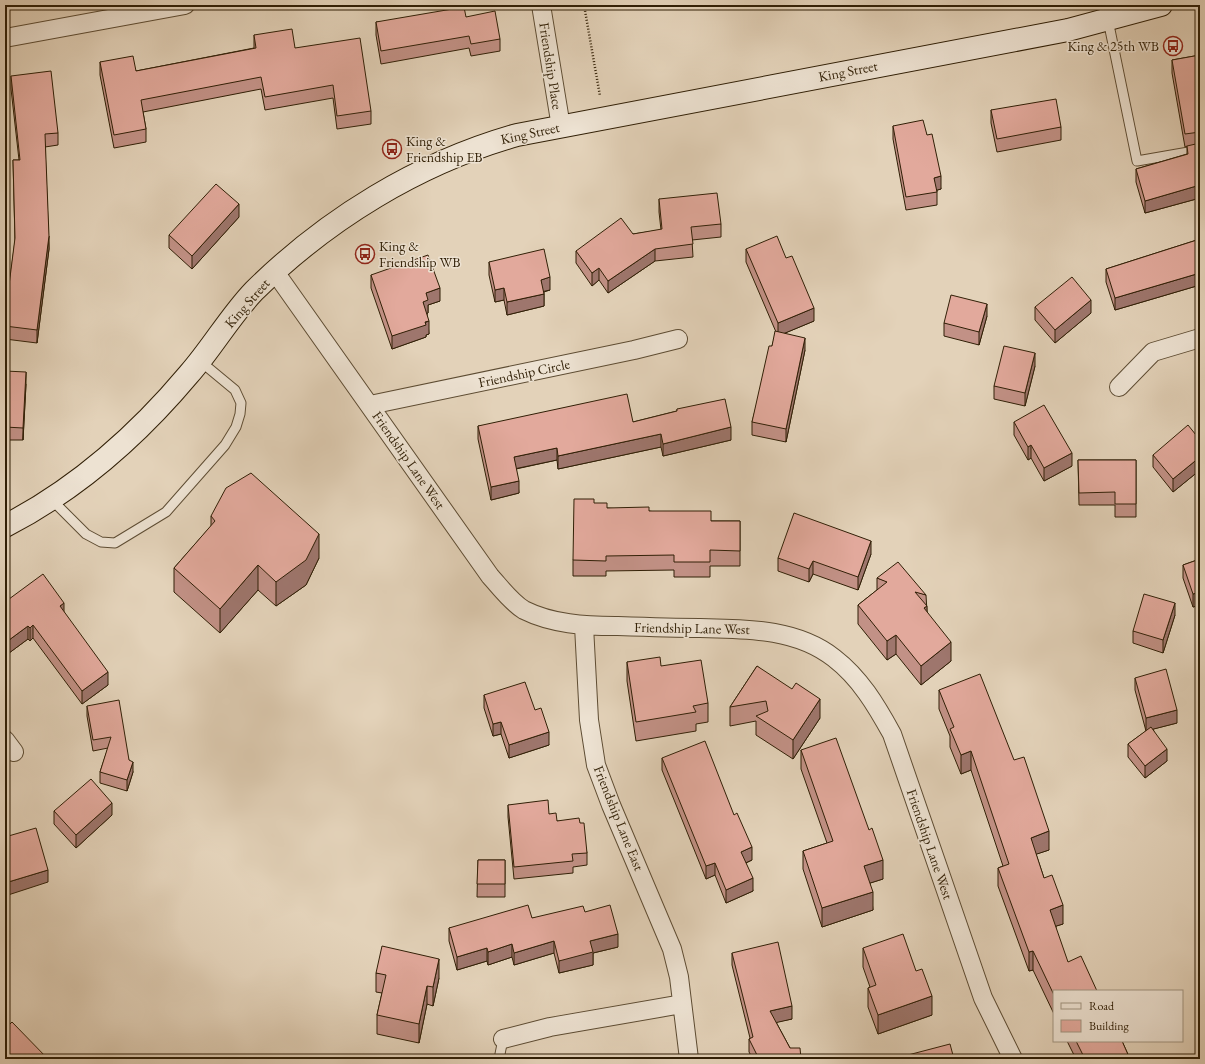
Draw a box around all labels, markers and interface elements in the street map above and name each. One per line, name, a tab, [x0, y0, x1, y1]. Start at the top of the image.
street label: Friendship Place	[535, 21, 567, 111]
bus stop icon: King & 25th WB	[1162, 35, 1184, 57]
place label: King & 25th WB	[1067, 37, 1159, 55]
street label: King Street	[817, 56, 880, 86]
street label: King Street	[499, 118, 562, 148]
place label: King & Friendship EB	[406, 132, 483, 166]
bus stop icon: King & Friendship EB	[381, 138, 403, 160]
place label: King & Friendship WB	[379, 237, 460, 271]
bus stop icon: King & Friendship WB	[354, 243, 376, 265]
street label: King Street	[221, 274, 274, 332]
street label: Friendship Circle	[477, 354, 572, 391]
street label: Friendship Lane West	[368, 407, 450, 513]
street label: Friendship Lane West	[634, 618, 751, 638]
street label: Friendship Lane East	[590, 763, 649, 874]
street label: Friendship Lane West	[903, 786, 958, 902]
legend	[1053, 990, 1183, 1042]
text: Road	[1089, 998, 1115, 1014]
text: Building	[1089, 1018, 1130, 1034]

